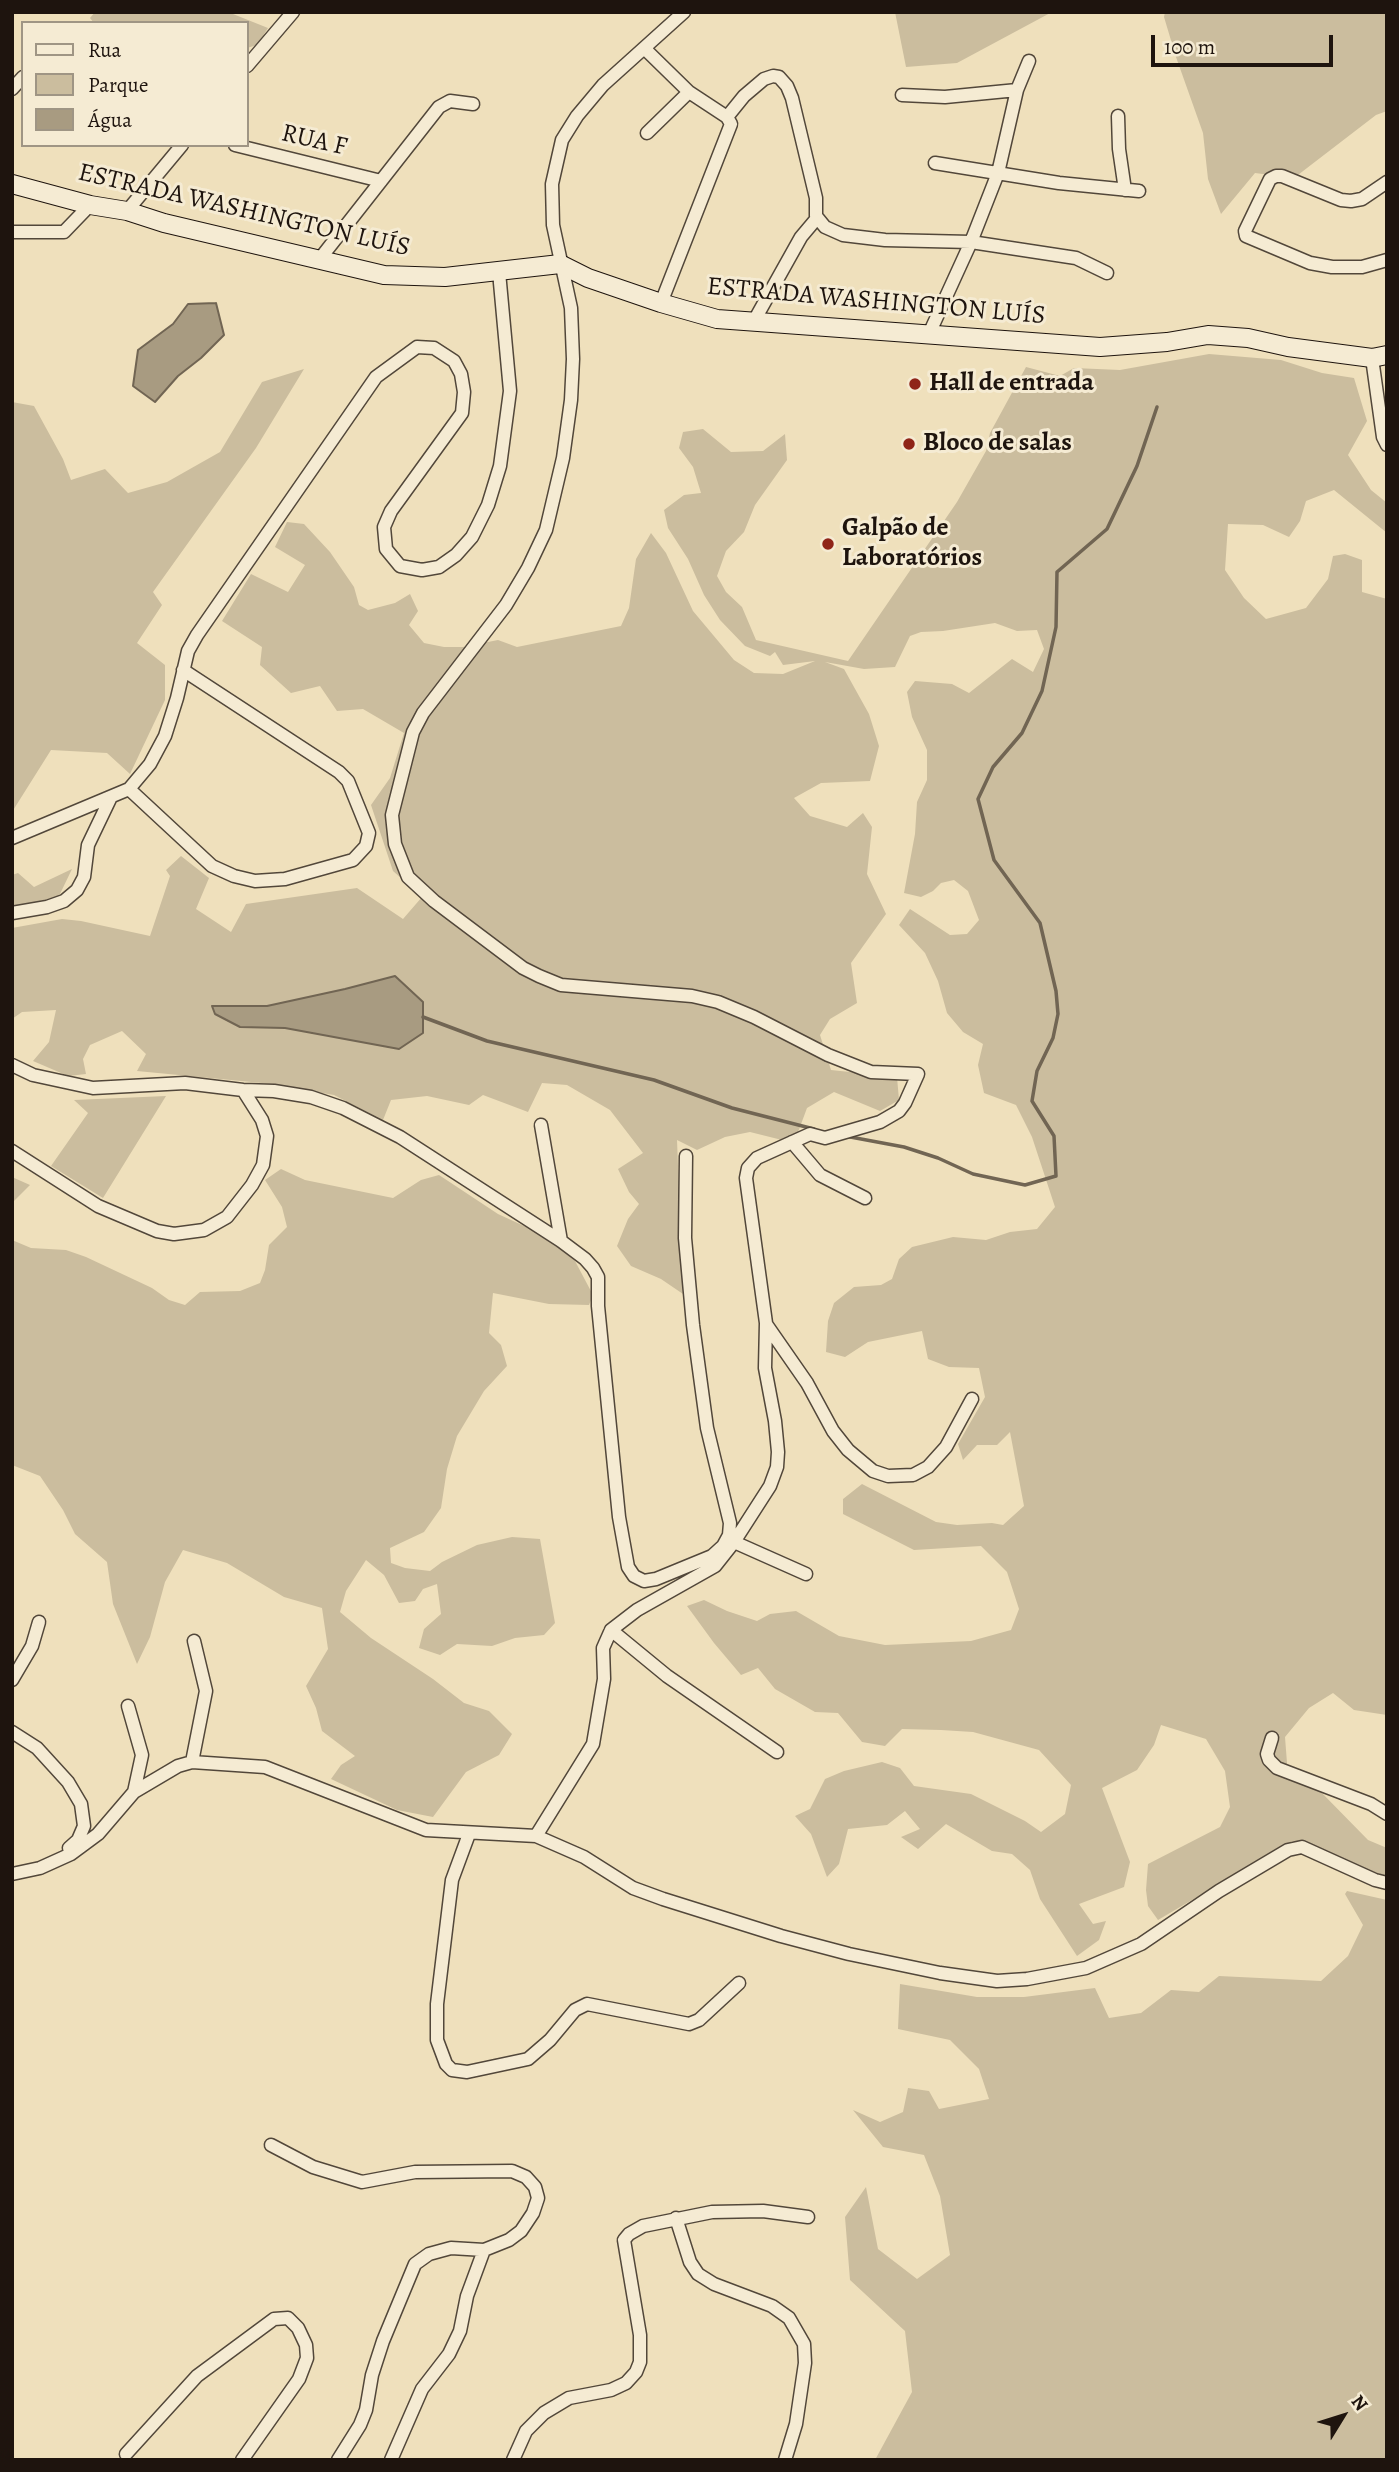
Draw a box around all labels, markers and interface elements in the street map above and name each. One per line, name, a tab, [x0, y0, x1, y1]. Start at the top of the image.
legend	[21, 21, 248, 147]
scale bar	[1154, 21, 1336, 65]
text: 100 m	[1164, 33, 1215, 61]
text: Rua	[88, 36, 121, 64]
text: Parque	[88, 71, 148, 99]
text: Água	[88, 106, 132, 134]
street label: RUA F	[278, 118, 350, 164]
street label: ESTRADA WASHINGTON LUÍS	[75, 158, 413, 264]
street label: ESTRADA WASHINGTON LUÍS	[705, 272, 1047, 332]
place label: Hall de entrada	[929, 368, 1094, 400]
marker: Hall de entrada	[907, 376, 923, 392]
place label: Bloco de salas	[923, 428, 1072, 460]
marker: Bloco de salas	[901, 436, 917, 452]
place label: Galpão de Laboratórios	[842, 513, 982, 574]
marker: Galpão de Laboratórios	[820, 536, 836, 552]
north arrow	[1308, 2381, 1378, 2451]
text: N	[1345, 2390, 1374, 2417]

